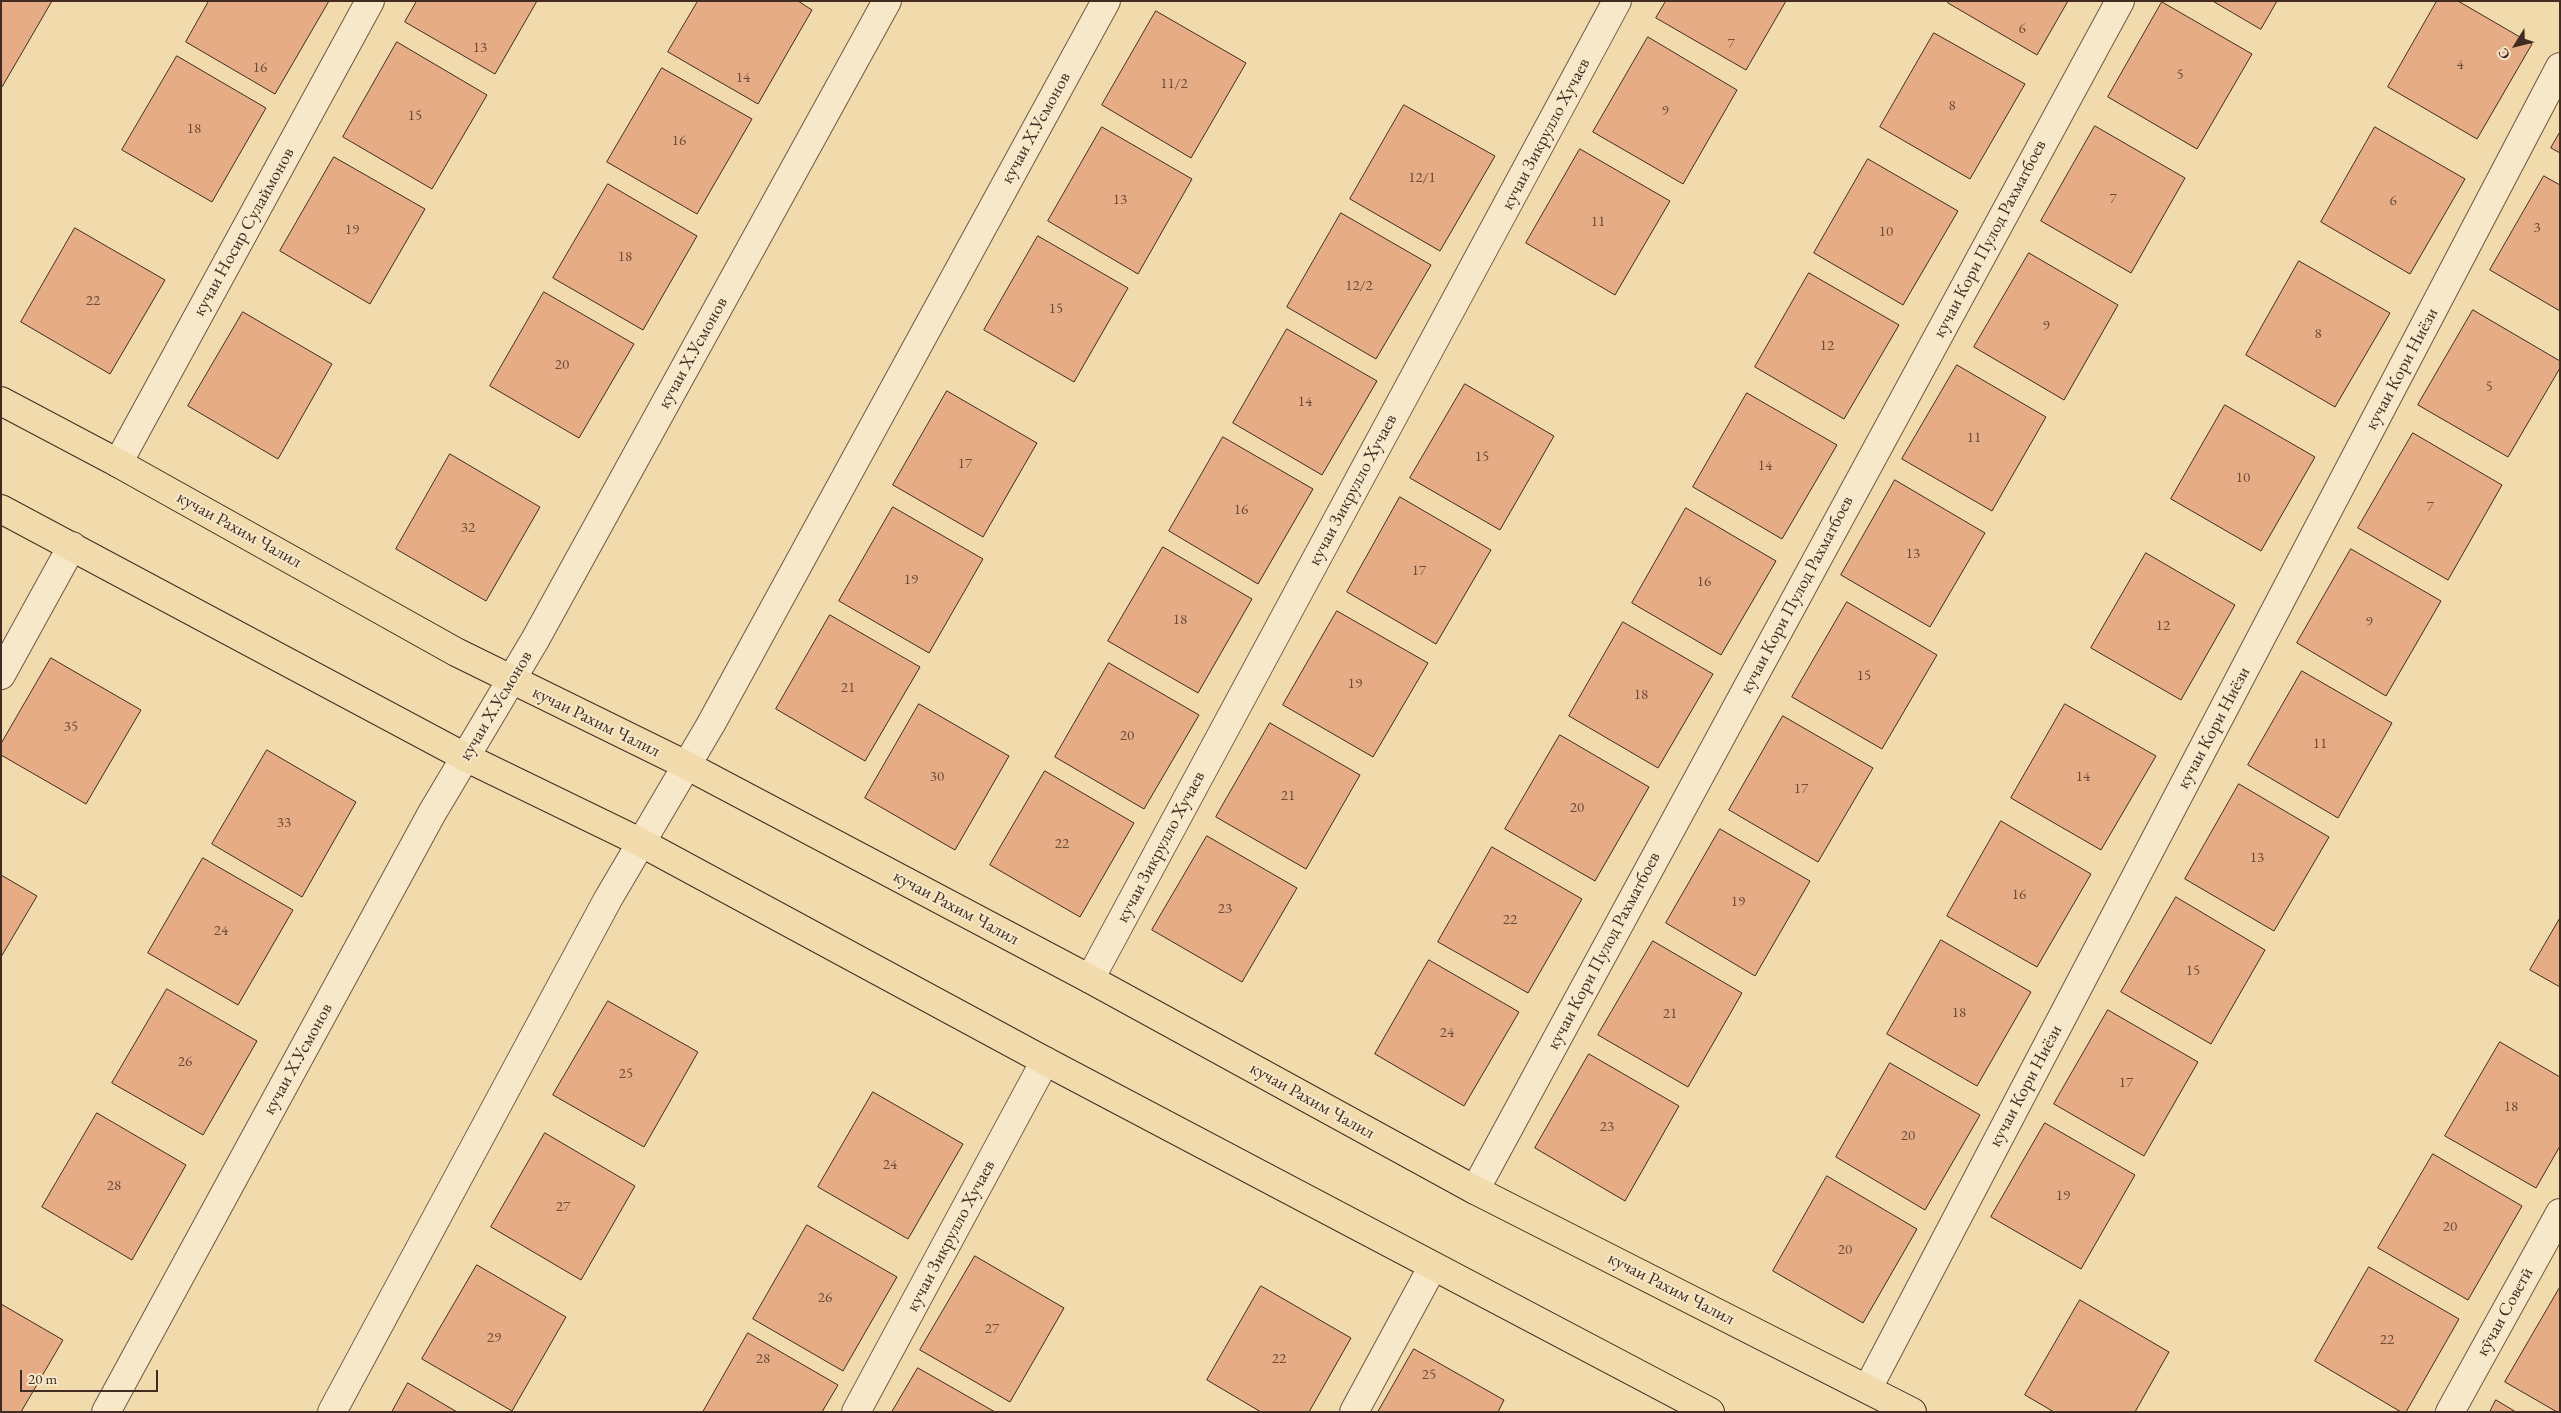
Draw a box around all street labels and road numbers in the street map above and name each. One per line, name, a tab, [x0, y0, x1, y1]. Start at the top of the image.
street label: кучаи Зикрулло Хучаев	[1497, 55, 1595, 213]
street label: кучаи Х.Усмонов	[996, 68, 1076, 188]
street label: кучаи Кори Пулод Рахматбоев	[1929, 136, 2051, 342]
street label: кучаи Носир Сулаймонов	[189, 144, 299, 320]
street label: кучаи Х.Усмонов	[653, 293, 733, 413]
street label: кучаи Кори Ниёзи	[2361, 304, 2443, 434]
street label: кучаи Зикрулло Хучаев	[1304, 411, 1402, 569]
street label: кучаи Рахим Чалил	[173, 487, 305, 573]
street label: кучаи Кори Пулод Рахматбоев	[1736, 492, 1858, 698]
street label: кучаи Х.Усмонов	[455, 647, 537, 765]
street label: кучаи Кори Ниёзи	[2173, 663, 2255, 793]
street label: кучаи Рахим Чалил	[529, 682, 663, 762]
street label: кучаи Зикрулло Хучаев	[1112, 768, 1210, 926]
street label: кучаи Кори Пулод Рахматбоев	[1543, 848, 1665, 1054]
street label: кучаи Рахим Чалил	[889, 866, 1023, 950]
street label: кучаи Х.Усмонов	[258, 999, 338, 1119]
street label: кучаи Кори Ниёзи	[1985, 1021, 2067, 1151]
street label: кучаи Рахим Чалил	[1246, 1058, 1378, 1144]
street label: кучаи Зикрулло Хучаев	[902, 1157, 1000, 1315]
street label: кучаи Рахим Чалил	[1604, 1248, 1738, 1330]
street label: кӯчаи Советӣ	[2472, 1264, 2538, 1360]

